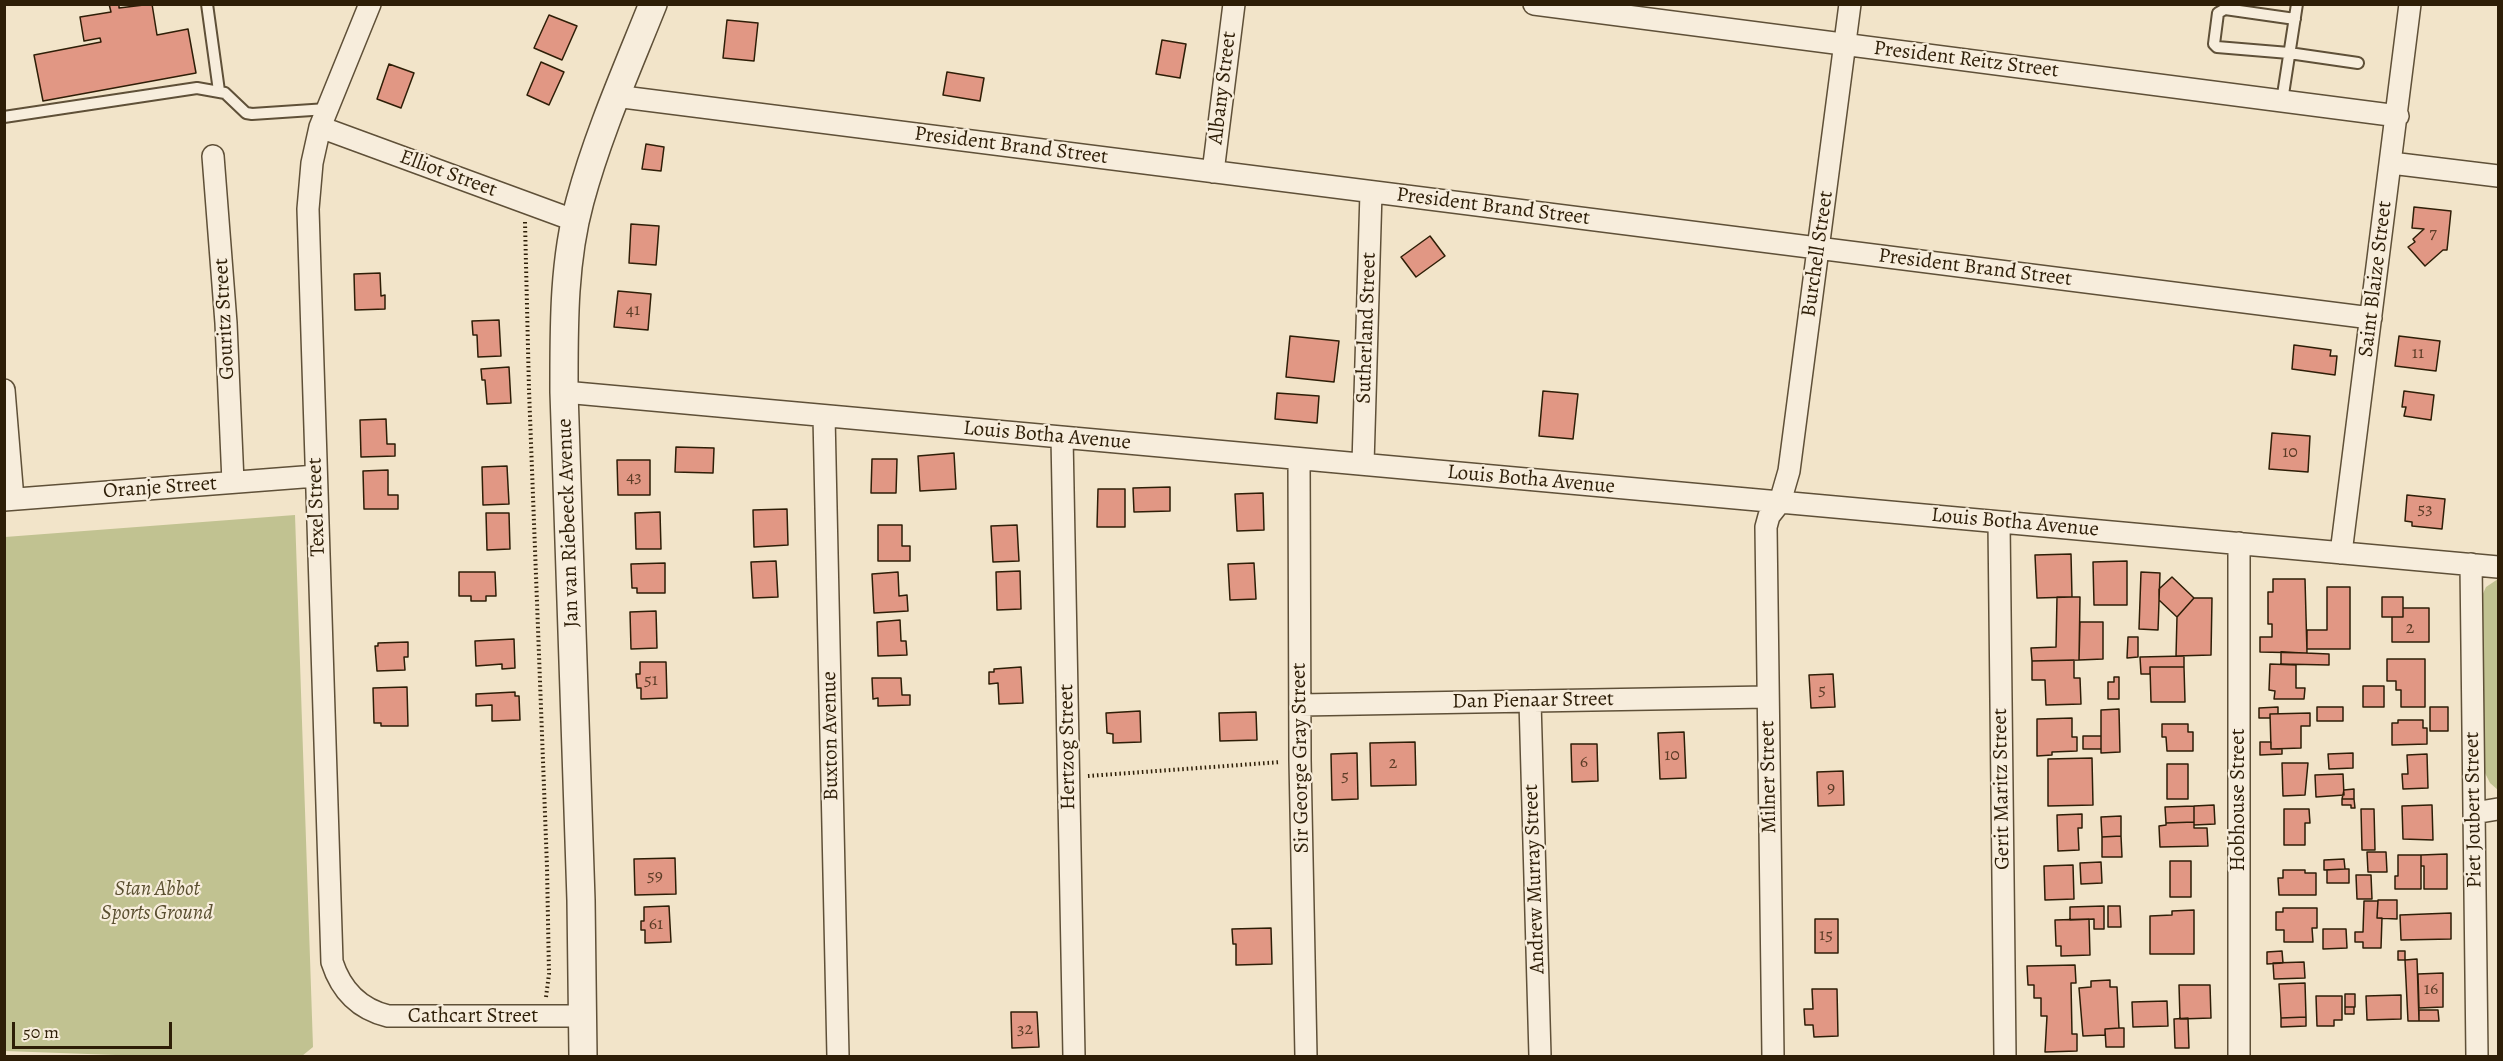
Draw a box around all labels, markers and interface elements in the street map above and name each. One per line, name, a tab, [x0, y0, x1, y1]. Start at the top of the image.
street label: Albany Street	[1204, 30, 1242, 146]
street label: President Reitz Street	[1872, 36, 2060, 84]
street label: President Brand Street	[913, 122, 1109, 170]
street label: Elliot Street	[396, 145, 500, 203]
street label: President Brand Street	[1395, 183, 1591, 231]
street label: Burchell Street	[1797, 189, 1839, 319]
street label: Saint Blaize Street	[2354, 199, 2398, 359]
house number: 7	[2429, 223, 2437, 245]
street label: President Brand Street	[1877, 244, 2073, 292]
street label: Sutherland Street	[1352, 252, 1382, 404]
street label: Gouritz Street	[209, 258, 241, 380]
house number: 41	[626, 300, 640, 322]
house number: 11	[2412, 343, 2424, 365]
street label: Louis Botha Avenue	[962, 416, 1132, 456]
street label: Jan van Riebeeck Avenue	[553, 418, 585, 628]
house number: 10	[2282, 442, 2298, 464]
street label: Texel Street	[303, 457, 331, 557]
street label: Louis Botha Avenue	[1446, 460, 1616, 500]
house number: 43	[626, 467, 642, 489]
street label: Oranje Street	[102, 471, 218, 505]
house number: 53	[2417, 499, 2433, 521]
street label: Louis Botha Avenue	[1930, 503, 2100, 543]
house number: 2	[2406, 618, 2414, 640]
street label: Sir George Gray Street	[1287, 662, 1315, 854]
house number: 51	[644, 670, 658, 692]
street label: Buxton Avenue	[817, 671, 845, 801]
house number: 5	[1818, 680, 1826, 702]
street label: Hertzog Street	[1054, 684, 1082, 810]
street label: Dan Pienaar Street	[1452, 687, 1614, 715]
street label: Gerit Maritz Street	[1988, 708, 2016, 870]
street label: Milner Street	[1755, 720, 1783, 834]
street label: Hobhouse Street	[2226, 728, 2252, 872]
street label: Piet Joubert Street	[2460, 732, 2488, 888]
house number: 10	[1664, 745, 1680, 767]
house number: 6	[1580, 752, 1588, 774]
house number: 2	[1389, 753, 1397, 775]
house number: 5	[1341, 766, 1349, 788]
house number: 9	[1827, 778, 1835, 800]
street label: Andrew Murray Street	[1519, 784, 1551, 974]
house number: 59	[647, 866, 663, 888]
park label: Stan Abbot Sports Ground	[101, 877, 213, 927]
house number: 61	[649, 914, 663, 936]
house number: 15	[1819, 925, 1833, 947]
house number: 16	[2424, 979, 2438, 1001]
street label: Cathcart Street	[408, 1004, 538, 1030]
scale bar	[15, 1010, 176, 1048]
house number: 32	[1017, 1019, 1033, 1041]
text: 50 m	[23, 1020, 59, 1044]

